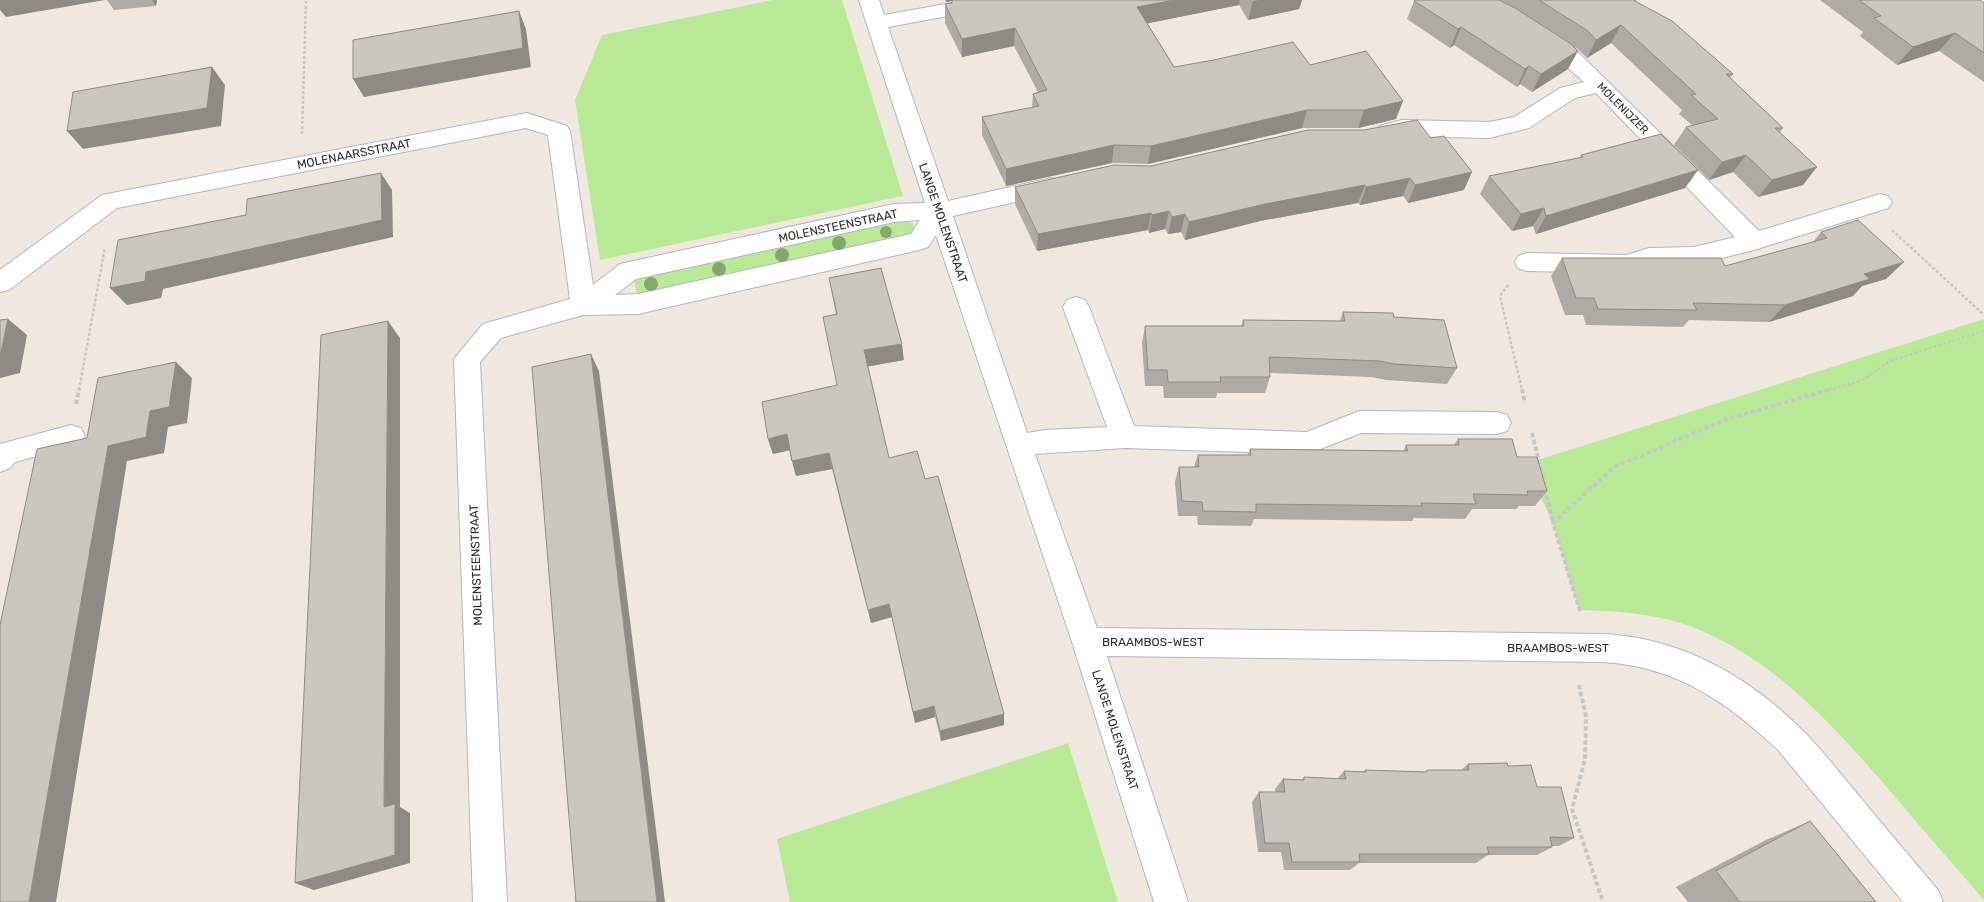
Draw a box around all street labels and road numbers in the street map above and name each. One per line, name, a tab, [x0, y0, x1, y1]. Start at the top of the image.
street label: MOLENIJZER	[1594, 80, 1651, 137]
street label: MOLENAARSSTRAAT	[296, 136, 412, 172]
street label: LANGE MOLENSTRAAT	[916, 161, 970, 285]
street label: MOLENSTEENSTRAAT	[777, 207, 899, 245]
street label: MOLENSTEENSTRAAT	[467, 504, 485, 626]
street label: BRAAMBOS-WEST	[1102, 635, 1204, 649]
street label: BRAAMBOS-WEST	[1507, 641, 1609, 655]
street label: LANGE MOLENSTRAAT	[1089, 668, 1141, 792]

